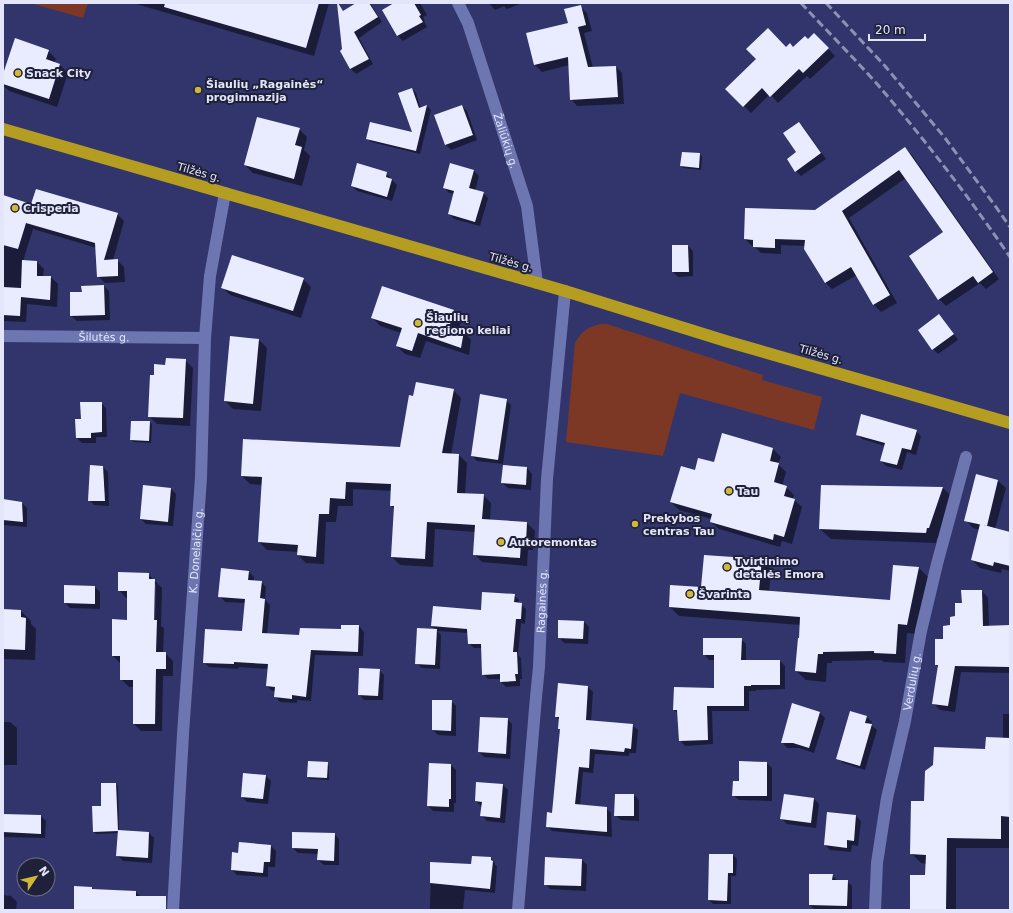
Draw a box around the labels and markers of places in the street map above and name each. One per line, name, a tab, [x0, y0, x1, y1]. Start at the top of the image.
place label: Snack City	[26, 67, 91, 80]
marker: Snack City	[13, 68, 23, 78]
place label: Šiaulių „Ragainės“ progimnazija	[206, 78, 323, 104]
marker: Šiaulių „Ragainės“ progimnazija	[193, 85, 203, 95]
place label: Crisperia	[23, 202, 79, 215]
marker: Crisperia	[10, 203, 20, 213]
place label: Šiaulių regiono keliai	[426, 311, 511, 337]
marker: Šiaulių regiono keliai	[413, 318, 423, 328]
place label: Tau	[737, 485, 758, 498]
marker: Tau	[724, 486, 734, 496]
place label: Prekybos centras Tau	[643, 512, 715, 538]
marker: Prekybos centras Tau	[630, 519, 640, 529]
place label: Autoremontas	[509, 536, 598, 549]
marker: Autoremontas	[496, 537, 506, 547]
place label: Tvirtinimo detalės Emora	[735, 555, 824, 581]
marker: Tvirtinimo detalės Emora	[722, 562, 732, 572]
place label: Švarinta	[698, 588, 750, 601]
marker: Švarinta	[685, 589, 695, 599]

